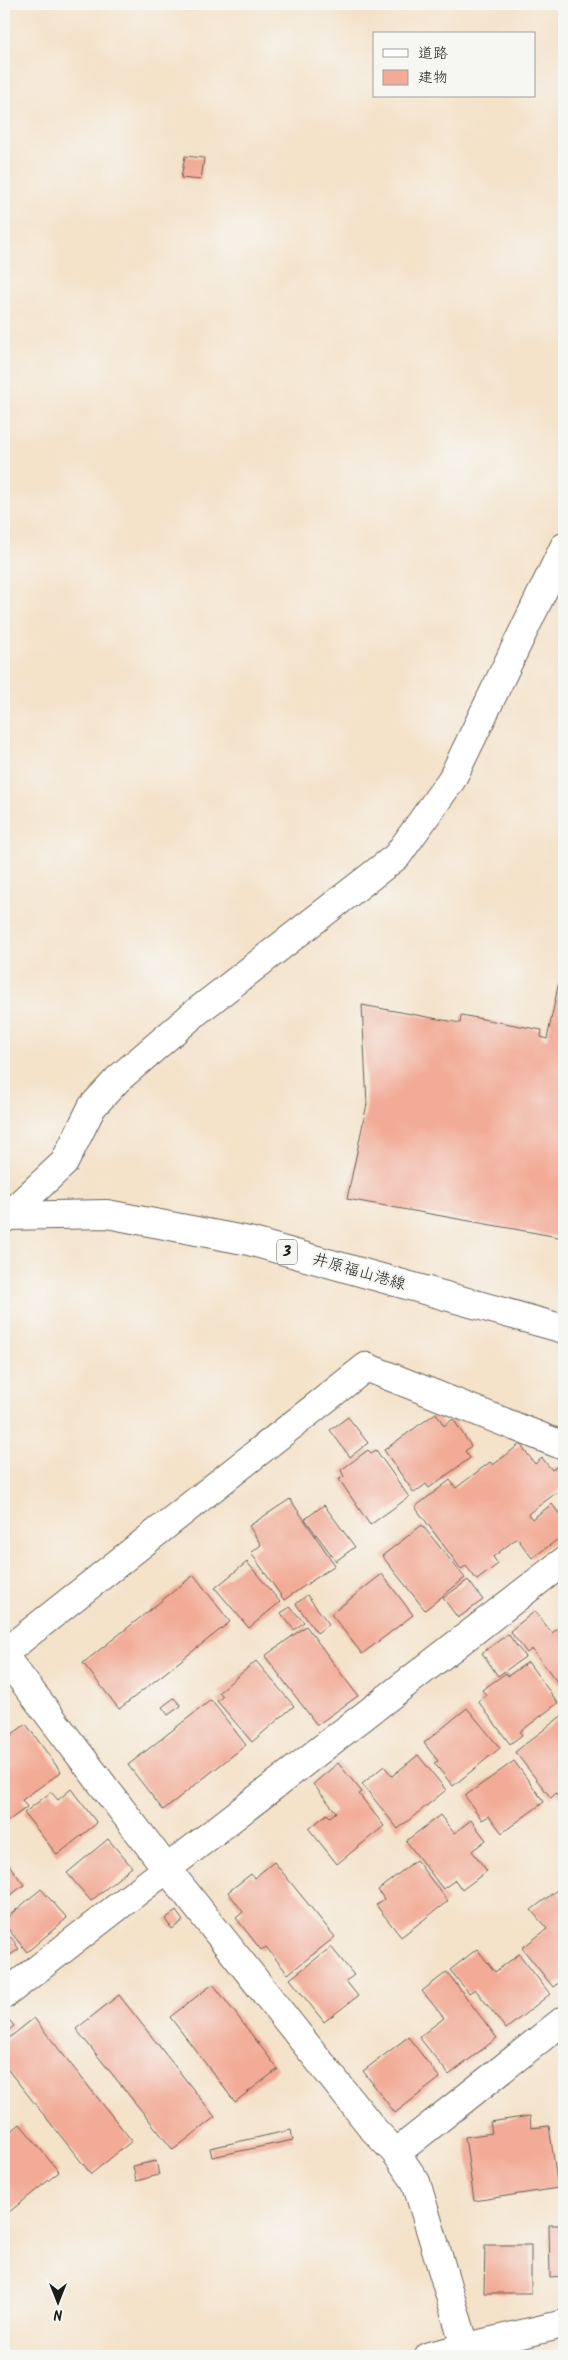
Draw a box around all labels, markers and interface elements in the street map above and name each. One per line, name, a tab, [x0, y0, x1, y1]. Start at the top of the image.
legend	[373, 32, 536, 98]
text: 道路	[418, 42, 448, 66]
text: 建物	[418, 66, 448, 90]
road number: 3	[277, 1240, 297, 1264]
street label: 井原福山港線	[309, 1247, 409, 1297]
north arrow	[32, 2278, 82, 2328]
text: N	[53, 2303, 62, 2325]

